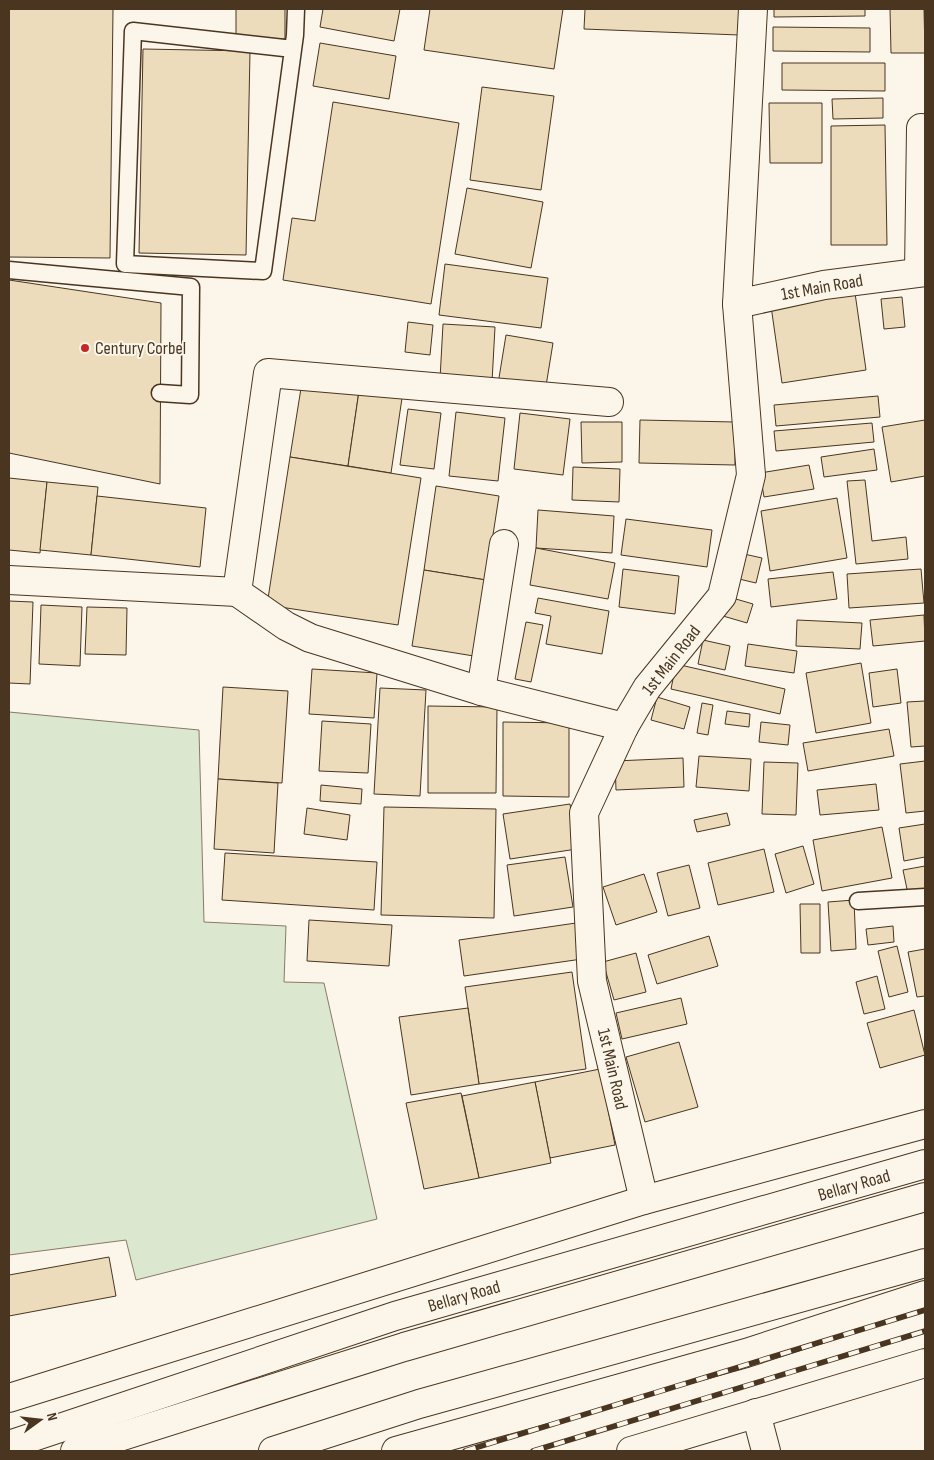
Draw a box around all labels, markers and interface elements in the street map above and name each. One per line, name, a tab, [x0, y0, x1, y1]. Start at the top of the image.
street label: 1st Main Road	[780, 270, 865, 305]
place label: Century Corbel	[95, 338, 186, 359]
marker: Century Corbel	[79, 342, 91, 354]
street label: 1st Main Road	[638, 621, 705, 699]
street label: 1st Main Road	[593, 1026, 632, 1112]
street label: Bellary Road	[816, 1165, 893, 1206]
street label: Bellary Road	[426, 1276, 503, 1317]
north arrow	[15, 1395, 65, 1445]
text: N	[43, 1411, 61, 1423]

